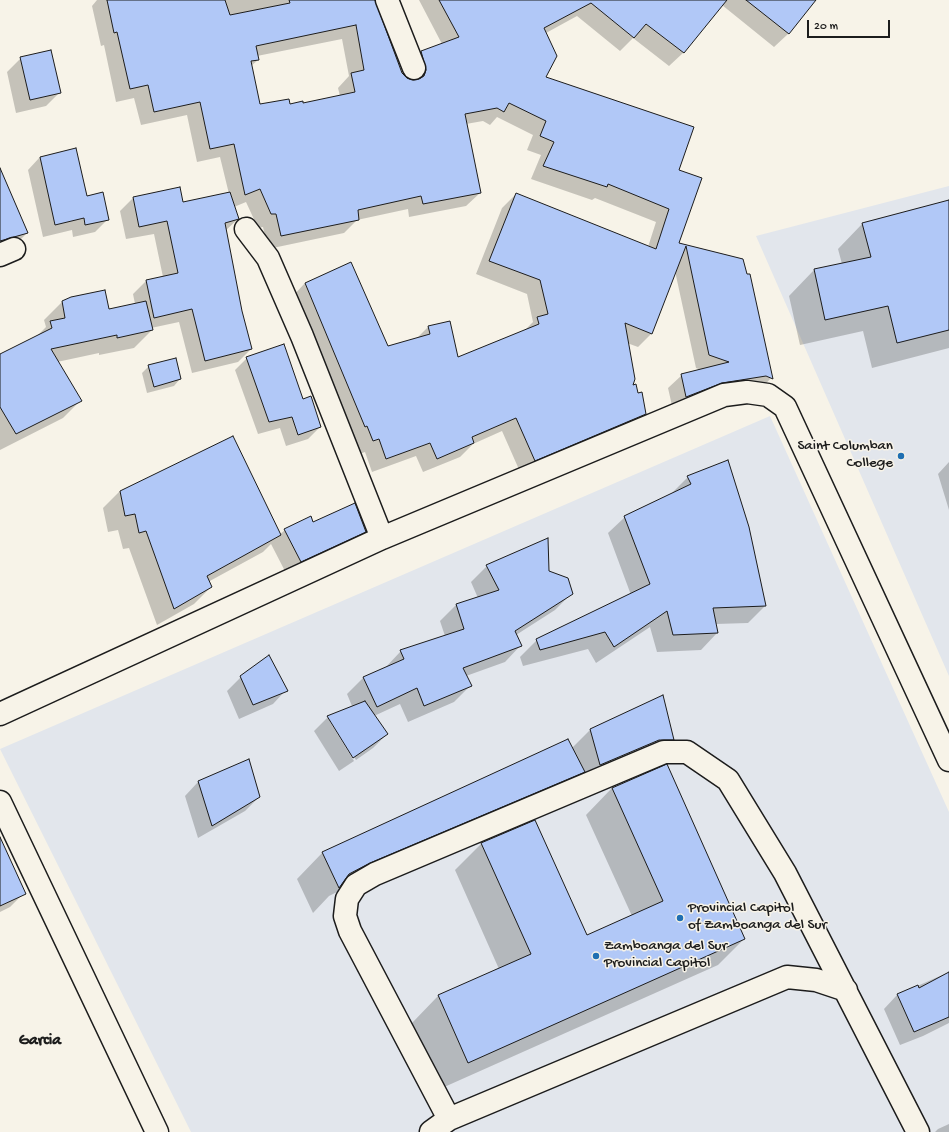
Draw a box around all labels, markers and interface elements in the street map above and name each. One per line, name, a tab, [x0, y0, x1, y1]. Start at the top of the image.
scale bar	[809, 12, 892, 38]
text: 20 m	[814, 20, 838, 34]
place label: Saint Columban College	[797, 438, 893, 473]
marker: Saint Columban College	[896, 451, 906, 461]
place label: Provincial Capitol of Zamboanga del Sur	[688, 900, 827, 935]
marker: Provincial Capitol of Zamboanga del Sur	[675, 913, 685, 923]
place label: Zamboanga del Sur Provincial Capitol	[604, 938, 727, 973]
marker: Zamboanga del Sur Provincial Capitol	[591, 951, 601, 961]
district label: Garcia	[19, 1032, 61, 1052]

